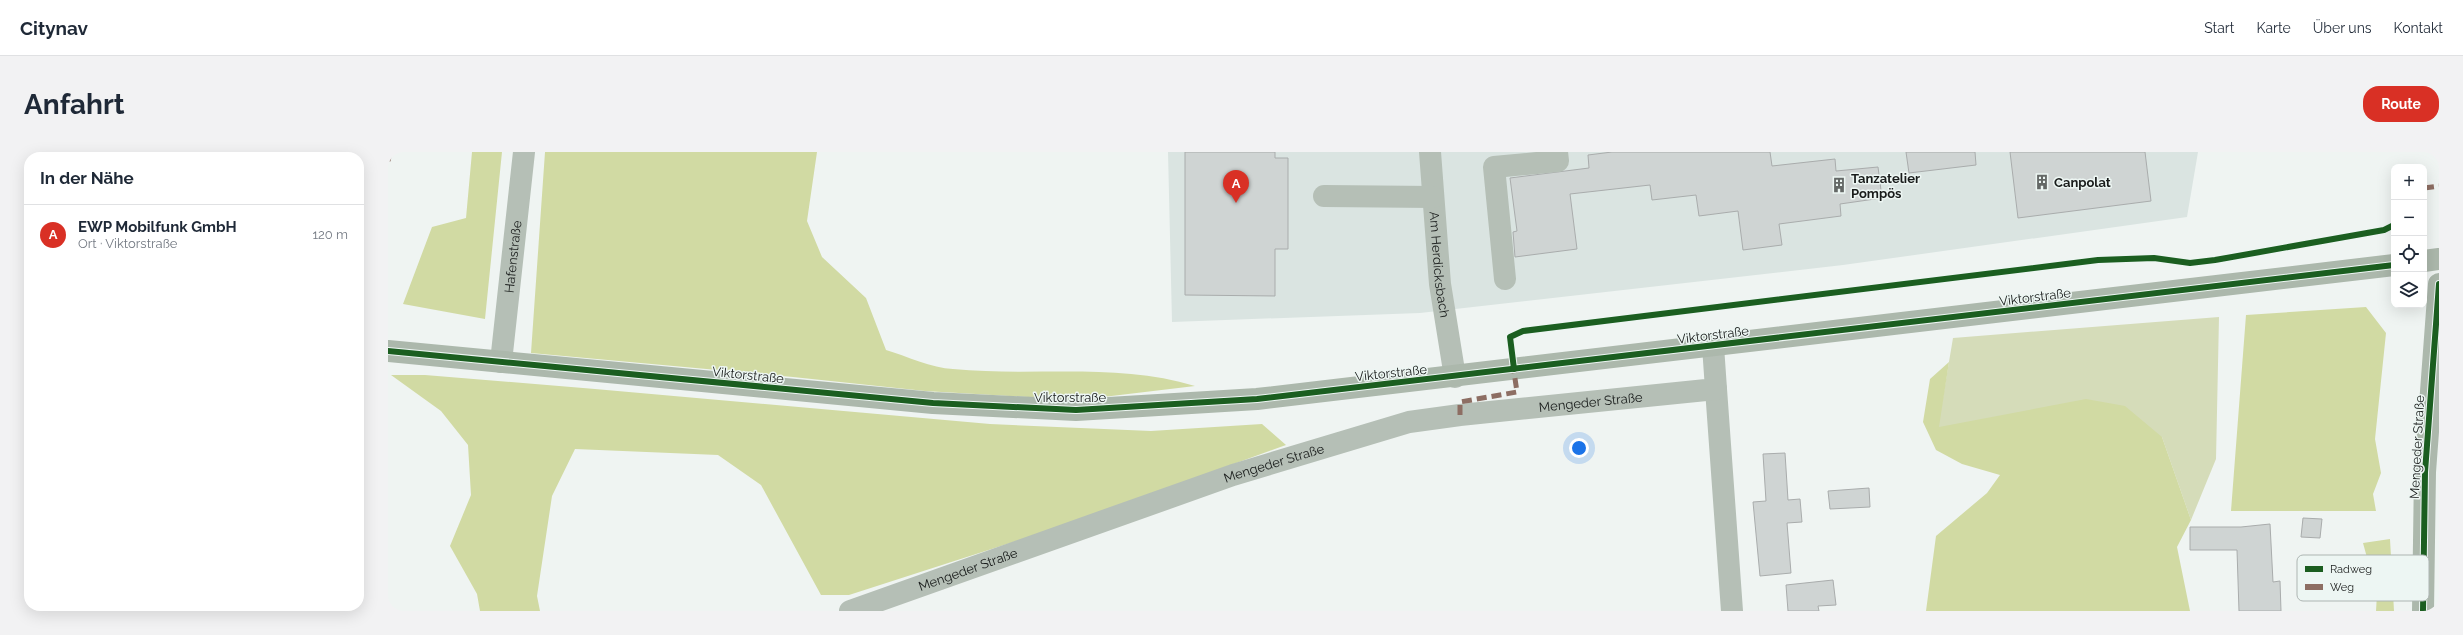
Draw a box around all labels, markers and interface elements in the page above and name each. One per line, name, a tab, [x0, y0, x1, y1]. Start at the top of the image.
text: Citynav	[20, 17, 88, 39]
text: Start	[2204, 20, 2234, 36]
text: Karte	[2256, 20, 2291, 36]
text: Über uns	[2313, 20, 2372, 36]
text: Kontakt	[2394, 20, 2443, 36]
button: Route	[2363, 86, 2439, 122]
text: Anfahrt	[24, 88, 125, 121]
map controls	[2391, 164, 2427, 308]
button: +	[2391, 164, 2427, 200]
text: In der Nähe	[40, 168, 134, 188]
pin: A	[1223, 170, 1249, 203]
place label: Tanzatelier Pompös	[1851, 171, 1920, 201]
building icon: Canpolat	[2033, 173, 2051, 191]
place label: Canpolat	[2054, 175, 2111, 190]
building icon: Tanzatelier Pompös	[1830, 176, 1848, 194]
button: −	[2391, 200, 2427, 236]
street label: Am Herdicksbach	[1427, 211, 1453, 319]
text: EWP Mobilfunk GmbH	[78, 218, 237, 236]
street label: Hafenstraße	[501, 219, 524, 294]
text: A	[49, 227, 57, 242]
text: 120 m	[312, 227, 348, 242]
text: Ort · Viktorstraße	[78, 236, 177, 251]
button: locate	[2391, 236, 2427, 272]
button: layers	[2391, 272, 2427, 308]
street label: Viktorstraße	[1998, 285, 2072, 309]
street label: Viktorstraße	[1676, 323, 1750, 347]
street label: Viktorstraße	[1354, 362, 1428, 384]
street label: Viktorstraße	[711, 364, 785, 386]
street label: Mengeder Straße	[1538, 389, 1644, 414]
street label: Viktorstraße	[1034, 390, 1106, 405]
street label: Mengeder Straße	[2407, 394, 2427, 499]
your location	[1569, 438, 1589, 458]
street label: Mengeder Straße	[1222, 440, 1326, 485]
street label: Mengeder Straße	[916, 545, 1020, 594]
legend	[2297, 555, 2429, 601]
text: Radweg	[2330, 563, 2372, 576]
text: Weg	[2330, 581, 2354, 594]

